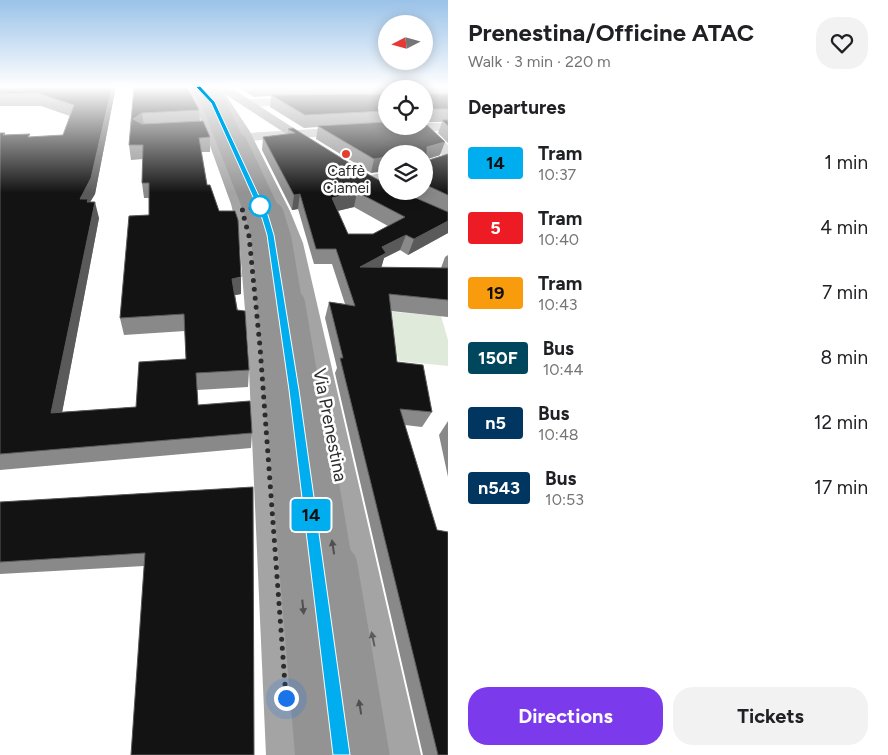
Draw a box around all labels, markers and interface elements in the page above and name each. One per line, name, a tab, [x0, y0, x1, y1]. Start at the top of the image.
north arrow	[378, 15, 432, 70]
map controls	[378, 15, 433, 200]
button: heart	[816, 17, 868, 69]
text: Prenestina/Officine ATAC	[468, 18, 754, 47]
text: Walk · 3 min · 220 m	[468, 52, 611, 71]
button: locate	[378, 80, 433, 135]
text: Departures	[468, 96, 566, 119]
text: Tram	[538, 142, 582, 165]
button: layers	[378, 145, 433, 200]
marker: Caffè Ciamei	[340, 148, 352, 160]
text: 1 min	[824, 151, 868, 174]
text: 14	[486, 152, 505, 174]
place label: Caffè Ciamei	[323, 162, 369, 197]
text: 10:37	[538, 165, 576, 184]
unlabelled marker	[249, 195, 271, 217]
text: Tram	[538, 207, 582, 230]
text: 4 min	[820, 216, 868, 239]
text: 5	[490, 217, 501, 239]
text: 10:40	[538, 230, 579, 249]
text: Tram	[538, 272, 582, 295]
text: 7 min	[822, 281, 868, 304]
text: 19	[486, 282, 505, 304]
text: 10:43	[538, 295, 578, 314]
text: Bus	[543, 337, 574, 360]
text: 8 min	[820, 346, 868, 369]
text: 150F	[478, 347, 518, 369]
text: 10:44	[543, 360, 584, 379]
street label: Via Prenestina	[308, 366, 352, 484]
text: Bus	[538, 402, 569, 425]
text: 12 min	[814, 411, 868, 434]
text: n5	[485, 412, 506, 434]
text: 10:48	[538, 425, 579, 444]
text: Bus	[545, 467, 576, 490]
text: 17 min	[814, 476, 868, 499]
text: n543	[478, 477, 520, 499]
text: 10:53	[545, 490, 584, 509]
line badge: 14	[288, 499, 334, 531]
text: 14	[302, 504, 321, 526]
one-way arrow	[329, 538, 337, 554]
one-way arrow	[299, 599, 307, 615]
one-way arrow	[369, 631, 377, 646]
your location	[274, 686, 299, 711]
button: Directions	[468, 687, 663, 745]
button: Tickets	[673, 687, 868, 745]
one-way arrow	[356, 699, 364, 715]

